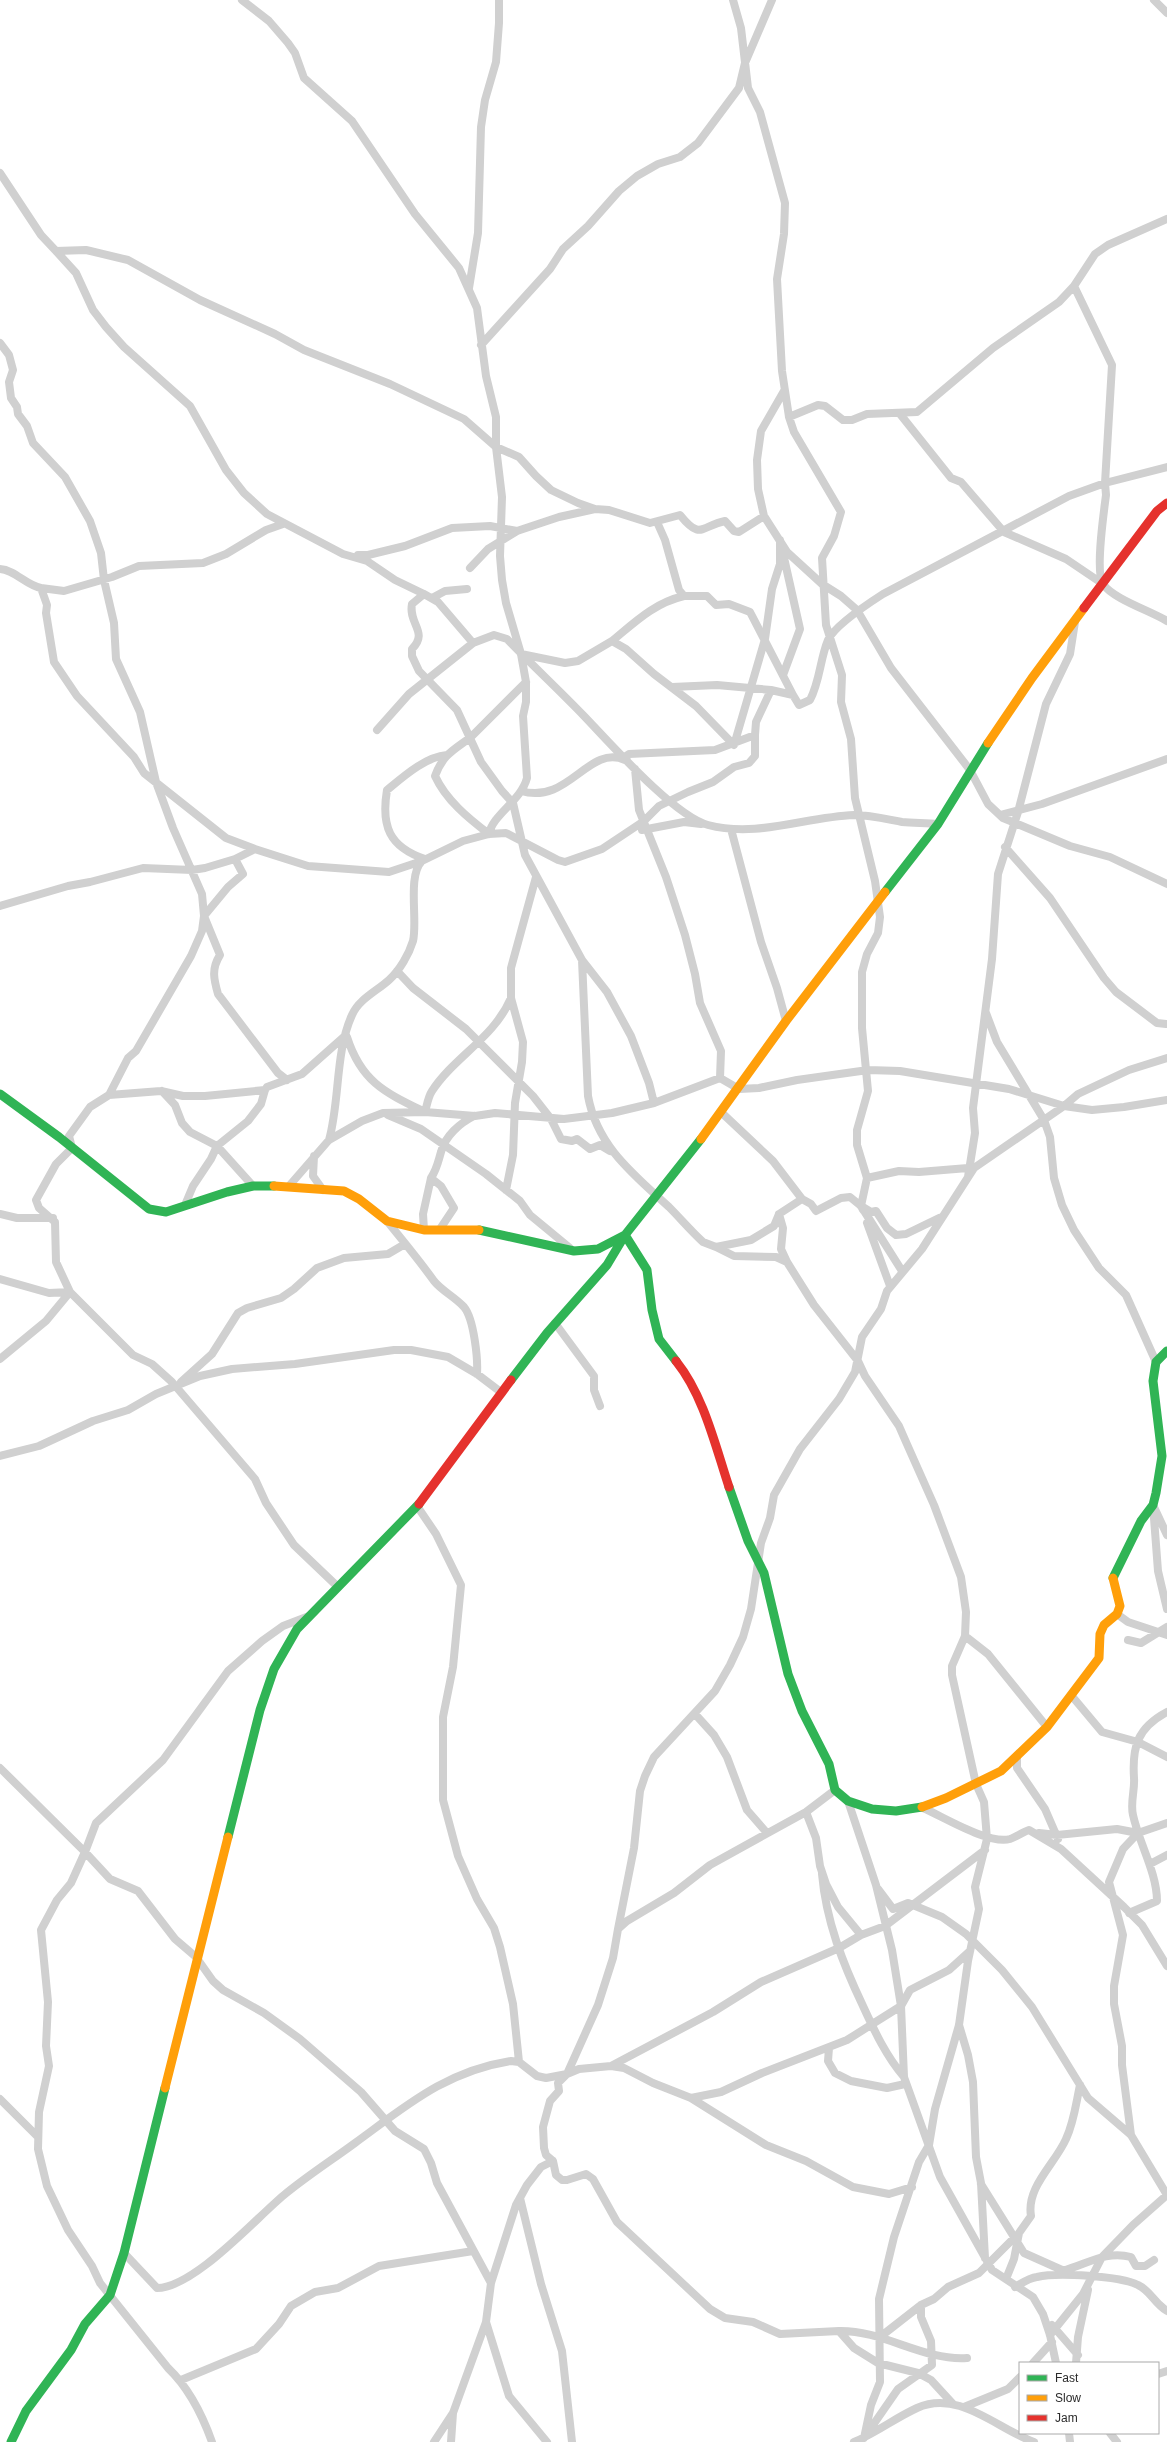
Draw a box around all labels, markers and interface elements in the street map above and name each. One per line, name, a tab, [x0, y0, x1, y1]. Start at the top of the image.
legend	[1019, 2362, 1159, 2434]
text: Fast	[1055, 2371, 1079, 2385]
text: Slow	[1055, 2391, 1081, 2405]
text: Jam	[1055, 2411, 1078, 2425]

